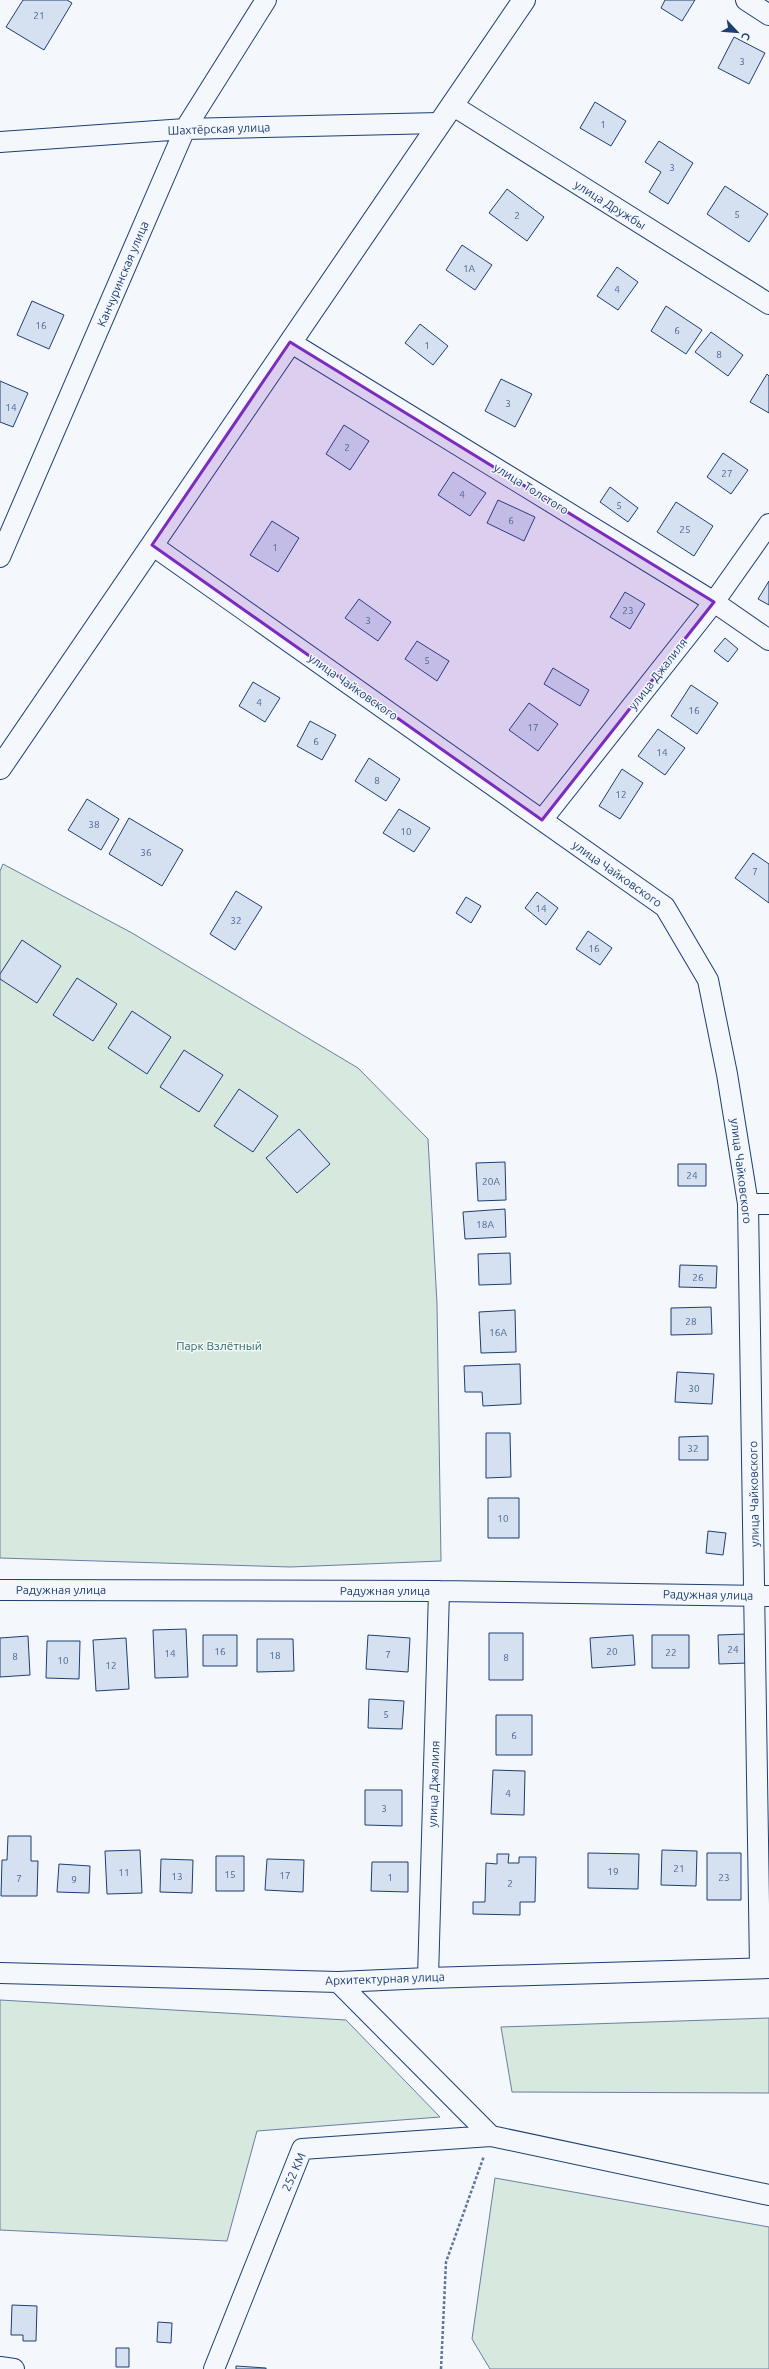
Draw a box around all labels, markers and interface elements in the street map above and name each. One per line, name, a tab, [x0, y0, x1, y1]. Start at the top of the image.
house number: 21	[33, 10, 45, 21]
north arrow	[717, 12, 757, 52]
text: С	[739, 31, 753, 42]
house number: 3	[739, 56, 745, 67]
house number: 1	[600, 119, 606, 130]
street label: Шахтёрская улица	[167, 120, 271, 137]
house number: 3	[669, 162, 675, 173]
street label: улица Дружбы	[572, 177, 648, 232]
house number: 5	[734, 209, 740, 220]
house number: 2	[514, 210, 520, 221]
street label: Канчуринская улица	[94, 219, 151, 329]
house number: 1А	[463, 263, 476, 274]
house number: 4	[614, 284, 620, 295]
house number: 16	[35, 320, 47, 331]
house number: 6	[674, 325, 680, 336]
house number: 1	[424, 340, 430, 351]
house number: 8	[716, 349, 722, 360]
house number: 3	[505, 398, 511, 409]
house number: 14	[5, 402, 17, 413]
house number: 2	[344, 442, 350, 453]
street label: улица Толстого	[491, 460, 571, 517]
house number: 27	[721, 468, 733, 479]
house number: 4	[459, 489, 465, 500]
house number: 5	[616, 500, 622, 511]
house number: 6	[508, 515, 514, 526]
house number: 25	[679, 524, 691, 535]
house number: 1	[272, 542, 278, 553]
house number: 23	[622, 605, 634, 616]
house number: 3	[365, 615, 371, 626]
street label: улица Джалиля	[626, 635, 689, 712]
street label: улица Чайковского	[306, 651, 401, 722]
house number: 5	[424, 655, 430, 666]
house number: 4	[256, 697, 262, 708]
house number: 16	[688, 705, 700, 716]
house number: 17	[527, 722, 539, 733]
house number: 6	[313, 736, 319, 747]
house number: 14	[656, 747, 668, 758]
house number: 8	[374, 775, 380, 786]
house number: 12	[615, 789, 627, 800]
house number: 38	[88, 819, 100, 830]
house number: 10	[400, 826, 412, 837]
street label: улица Чайковского	[570, 838, 665, 909]
house number: 36	[140, 847, 152, 858]
house number: 7	[752, 866, 758, 877]
house number: 14	[535, 903, 547, 914]
house number: 32	[230, 915, 242, 926]
house number: 16	[588, 943, 600, 954]
street label: улица Чайковского	[729, 1117, 754, 1224]
house number: 24	[686, 1170, 698, 1181]
house number: 20А	[482, 1176, 500, 1187]
house number: 18А	[476, 1219, 494, 1230]
house number: 26	[692, 1272, 704, 1283]
house number: 28	[685, 1316, 697, 1327]
house number: 16А	[489, 1327, 507, 1338]
park label: Парк Взлётный	[176, 1339, 262, 1352]
house number: 30	[688, 1383, 700, 1394]
street label: улица Чайковского	[746, 1441, 761, 1547]
house number: 32	[687, 1443, 699, 1454]
house number: 10	[497, 1513, 509, 1524]
street label: Радужная улица	[16, 1583, 106, 1596]
street label: Радужная улица	[340, 1584, 430, 1597]
street label: Радужная улица	[663, 1587, 753, 1602]
house number: 24	[727, 1644, 739, 1655]
house number: 16	[214, 1646, 226, 1657]
house number: 20	[606, 1646, 618, 1657]
house number: 22	[665, 1647, 677, 1658]
house number: 14	[164, 1648, 176, 1659]
house number: 7	[385, 1649, 391, 1660]
house number: 18	[269, 1650, 281, 1661]
house number: 8	[12, 1651, 18, 1662]
house number: 8	[503, 1652, 509, 1663]
house number: 10	[57, 1655, 69, 1666]
house number: 12	[105, 1660, 117, 1671]
house number: 5	[383, 1709, 389, 1720]
house number: 6	[511, 1730, 517, 1741]
street label: улица Джалиля	[425, 1740, 442, 1828]
house number: 4	[505, 1788, 511, 1799]
house number: 3	[381, 1803, 387, 1814]
house number: 21	[673, 1863, 685, 1874]
house number: 19	[607, 1866, 619, 1877]
house number: 11	[118, 1867, 130, 1878]
house number: 15	[224, 1869, 236, 1880]
house number: 17	[279, 1870, 291, 1881]
house number: 13	[171, 1871, 183, 1882]
house number: 1	[387, 1872, 393, 1883]
house number: 23	[718, 1872, 730, 1883]
house number: 7	[16, 1873, 22, 1884]
house number: 9	[71, 1874, 77, 1885]
house number: 2	[507, 1878, 513, 1889]
street label: Архитектурная улица	[325, 1970, 445, 1987]
street label: 252 КМ	[279, 2151, 308, 2193]

